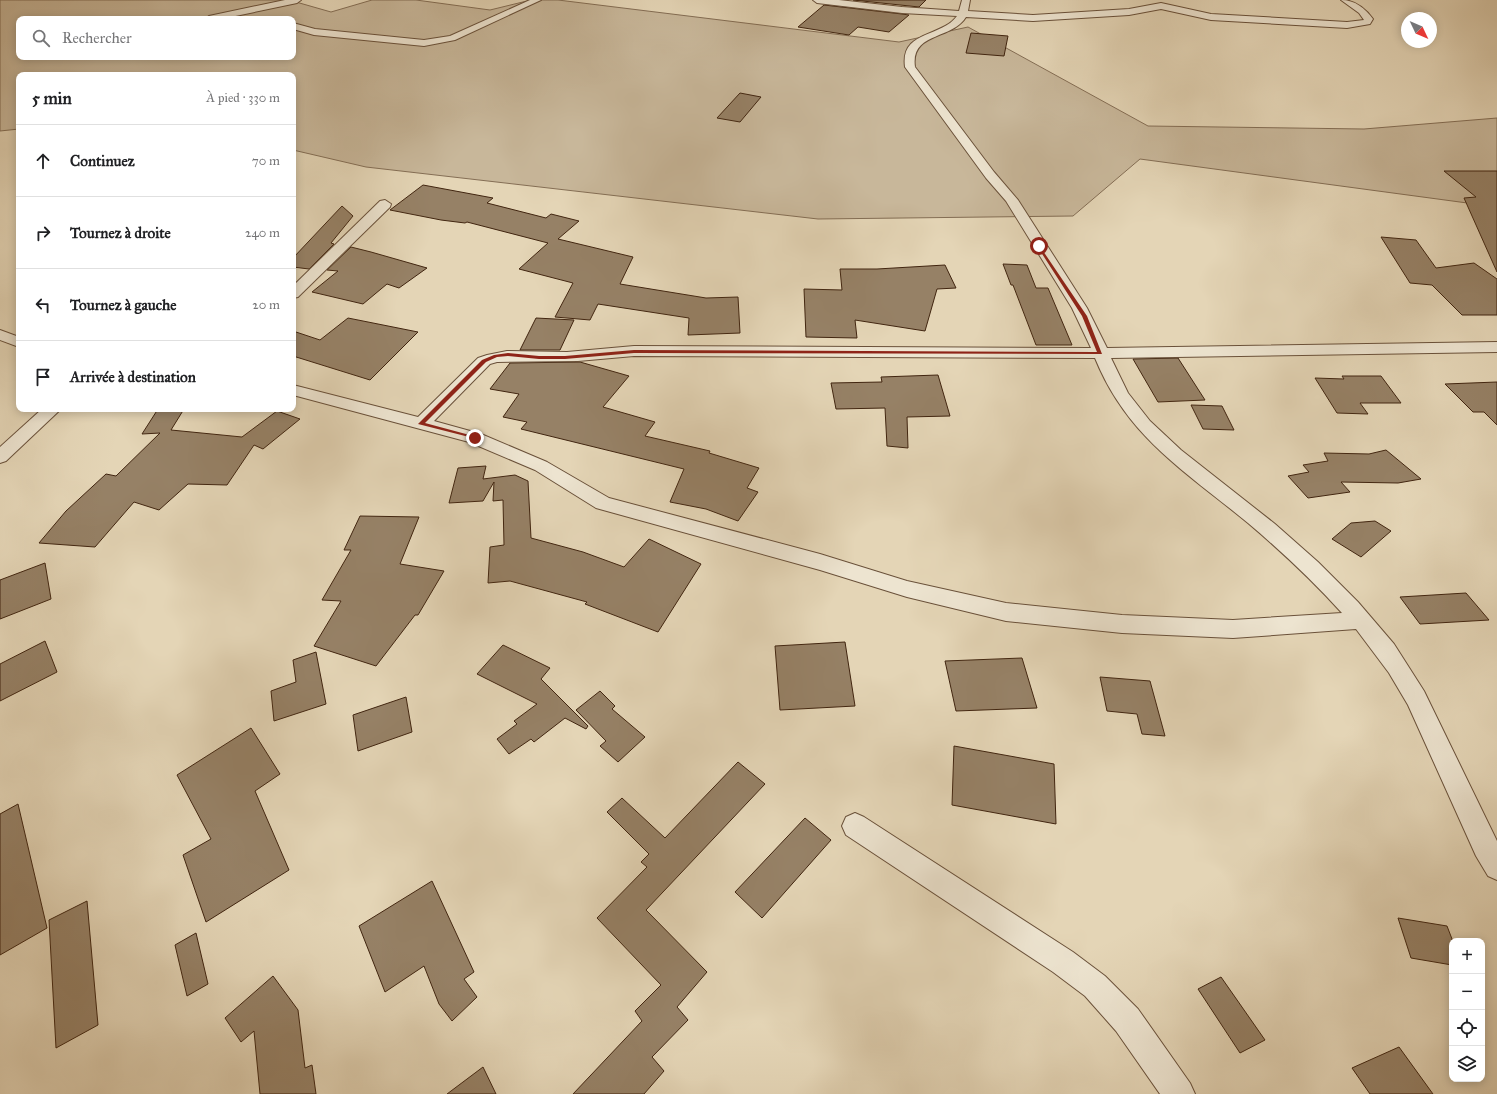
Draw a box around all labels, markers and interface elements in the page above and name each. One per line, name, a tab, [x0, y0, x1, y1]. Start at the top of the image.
north arrow	[1401, 12, 1437, 48]
search box	[16, 16, 296, 60]
icon: search	[30, 27, 52, 49]
text: Rechercher	[62, 29, 132, 47]
text: 5 min	[32, 88, 72, 109]
text: À pied · 330 m	[206, 90, 280, 106]
icon: ahead	[32, 150, 54, 172]
text: Continuez	[70, 152, 135, 170]
text: 70 m	[252, 153, 280, 169]
icon: right	[32, 222, 54, 244]
text: Tournez à droite	[70, 224, 171, 242]
text: 240 m	[245, 225, 280, 241]
route start	[1030, 237, 1048, 255]
icon: left	[32, 294, 54, 316]
text: Tournez à gauche	[70, 296, 177, 314]
text: 20 m	[252, 297, 280, 313]
icon: arrive	[32, 366, 54, 388]
text: Arrivée à destination	[70, 368, 196, 386]
route end	[466, 429, 484, 447]
map controls	[1449, 938, 1485, 1082]
button: +	[1449, 938, 1485, 974]
button: −	[1449, 974, 1485, 1010]
button: locate	[1449, 1010, 1485, 1046]
button: layers	[1449, 1046, 1485, 1082]

